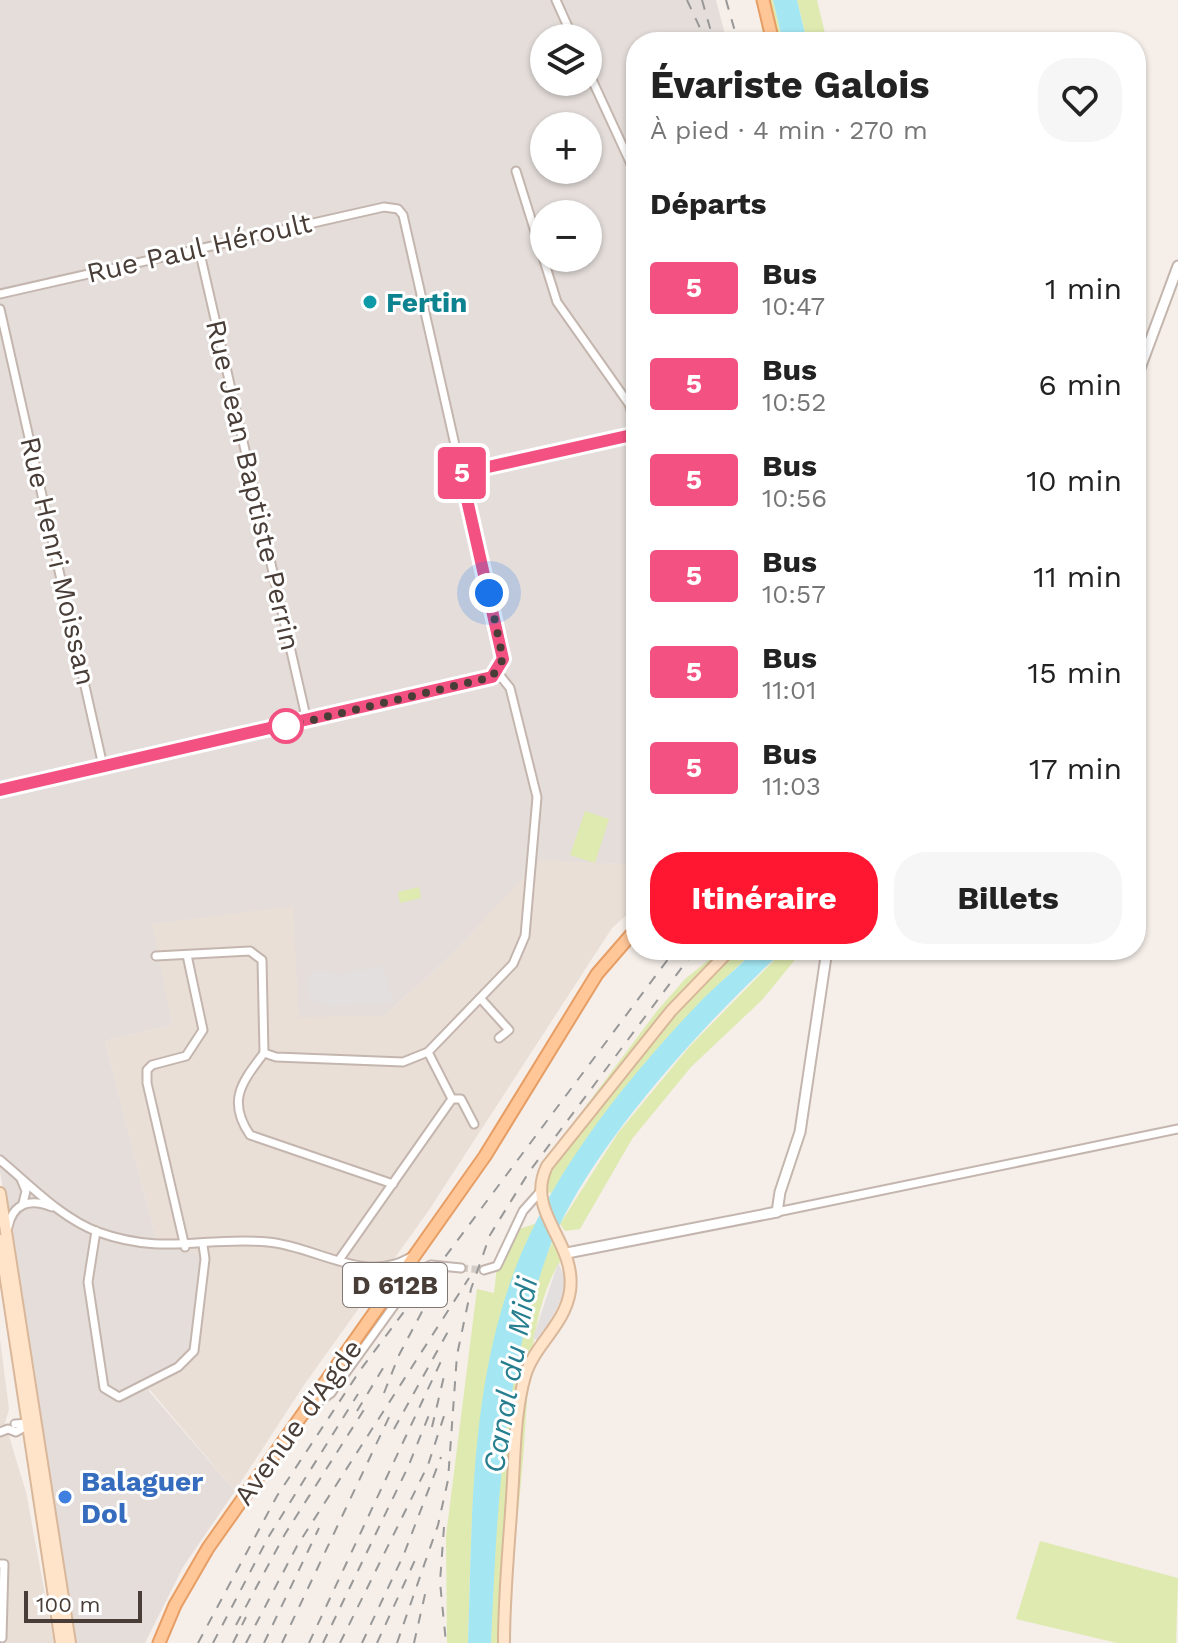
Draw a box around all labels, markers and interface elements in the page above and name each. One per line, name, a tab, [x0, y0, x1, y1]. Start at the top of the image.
map controls	[530, 24, 602, 272]
button: layers	[530, 24, 602, 96]
button: heart	[1038, 58, 1122, 142]
text: Évariste Galois	[650, 63, 930, 107]
button: +	[530, 112, 602, 184]
text: À pied · 4 min · 270 m	[650, 115, 928, 145]
text: Départs	[650, 186, 767, 221]
button: −	[530, 200, 602, 272]
street label: Rue Paul Héroult	[83, 206, 315, 290]
text: Bus	[762, 256, 817, 291]
text: 5	[686, 271, 702, 304]
text: 1 min	[1045, 271, 1122, 306]
place label: Fertin	[386, 286, 467, 319]
text: 10:47	[762, 291, 825, 321]
marker: Fertin	[361, 293, 379, 311]
street label: Rue Jean Baptiste Perrin	[199, 316, 307, 654]
text: Bus	[762, 352, 817, 387]
text: 5	[686, 367, 702, 400]
text: 6 min	[1038, 367, 1122, 402]
text: 10:52	[762, 387, 826, 417]
street label: Rue Henri Moissan	[13, 433, 103, 689]
line badge: 5	[436, 447, 488, 499]
text: Bus	[762, 448, 817, 483]
text: 5	[454, 456, 470, 489]
text: 5	[686, 463, 702, 496]
text: 10 min	[1026, 463, 1122, 498]
text: 10:56	[762, 483, 827, 513]
text: Bus	[762, 544, 817, 579]
text: 5	[686, 559, 702, 592]
text: 11 min	[1033, 559, 1122, 594]
your location	[469, 573, 509, 613]
text: 10:57	[762, 579, 826, 609]
text: Bus	[762, 640, 817, 675]
text: 5	[686, 655, 702, 688]
text: 15 min	[1027, 655, 1122, 690]
text: 11:01	[762, 675, 816, 705]
unlabelled marker	[269, 709, 303, 743]
text: Bus	[762, 736, 817, 771]
text: 5	[686, 751, 702, 784]
text: 17 min	[1029, 751, 1122, 786]
text: 11:03	[762, 771, 821, 801]
button: Itinéraire	[650, 852, 878, 944]
button: Billets	[894, 852, 1122, 944]
road number: D 612B	[343, 1263, 447, 1307]
water label: Canal du Midi	[476, 1273, 545, 1476]
street label: Avenue d'Agde	[227, 1333, 369, 1511]
place label: Balaguer Dol	[81, 1465, 203, 1530]
marker: Balaguer Dol	[56, 1488, 74, 1506]
scale bar	[24, 1587, 142, 1623]
text: 100 m	[36, 1592, 100, 1617]

